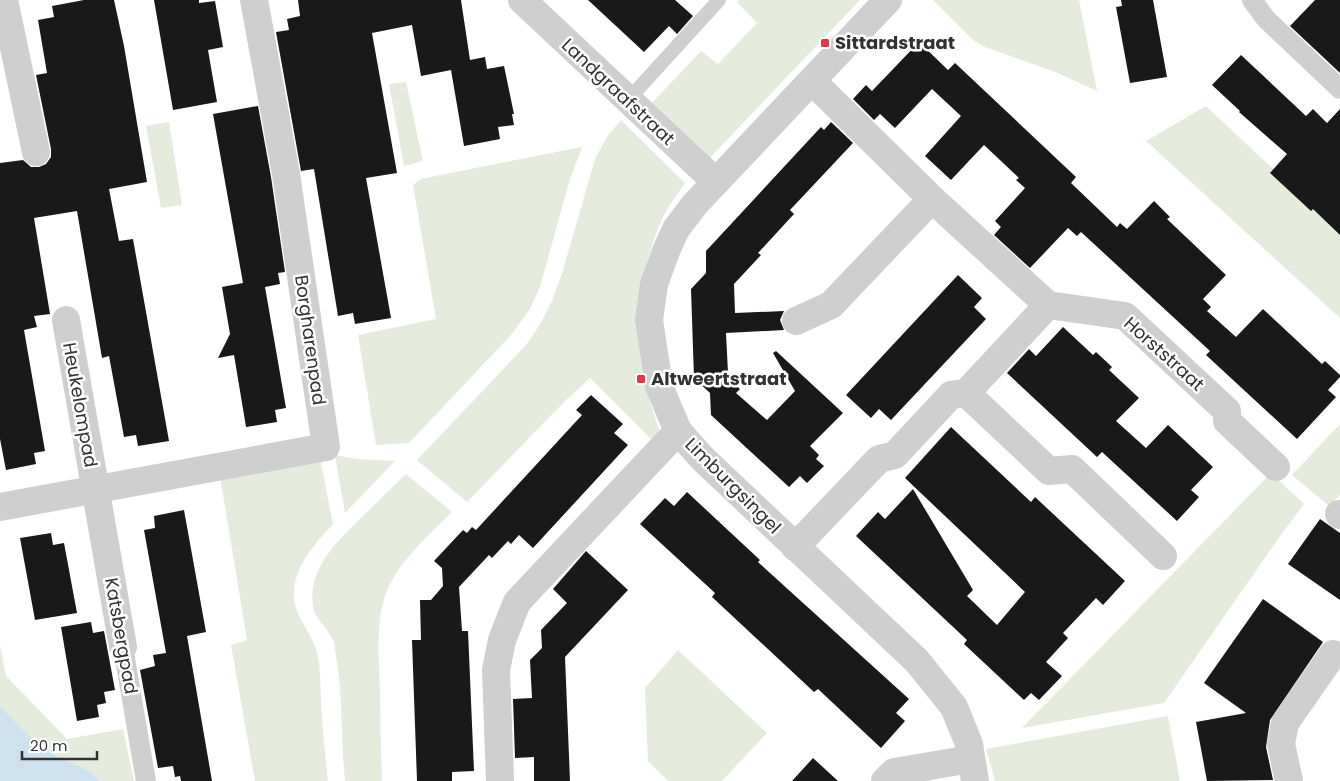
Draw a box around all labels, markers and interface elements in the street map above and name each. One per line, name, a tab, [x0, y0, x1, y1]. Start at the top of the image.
place label: Sittardstraat	[835, 30, 955, 55]
street label: Landgraafstraat	[556, 33, 680, 151]
marker: Sittardstraat	[819, 37, 831, 49]
street label: Borgharenpad	[289, 273, 332, 407]
street label: Horststraat	[1119, 311, 1210, 396]
street label: Heukelompad	[57, 340, 104, 469]
place label: Altweertstraat	[651, 366, 786, 391]
marker: Altweertstraat	[635, 373, 647, 385]
street label: Limburgsingel	[680, 432, 787, 539]
street label: Katsbergpad	[99, 576, 144, 696]
scale bar	[22, 728, 98, 760]
text: 20 m	[30, 735, 68, 756]

